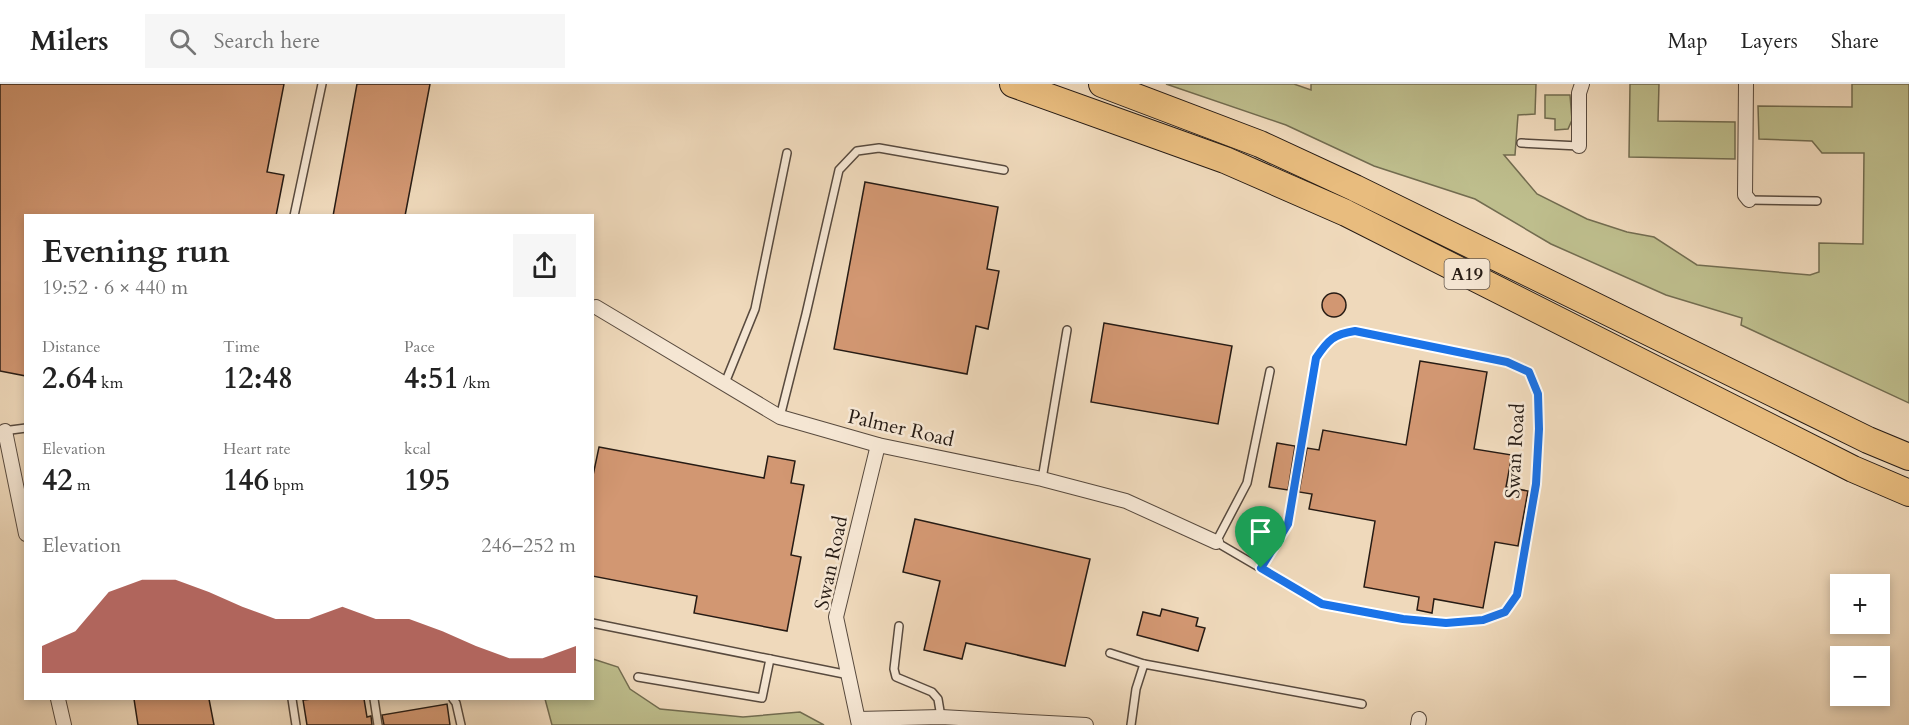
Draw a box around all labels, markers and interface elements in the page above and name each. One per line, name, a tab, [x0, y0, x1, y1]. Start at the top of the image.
search box	[145, 14, 565, 68]
text: Milers	[30, 22, 109, 60]
icon: search	[166, 25, 199, 58]
text: Search here	[214, 26, 320, 56]
text: Map	[1668, 27, 1708, 56]
text: Layers	[1741, 27, 1798, 56]
text: Share	[1831, 27, 1879, 56]
text: Evening run	[42, 229, 230, 274]
button: share	[513, 234, 576, 297]
road number: A19	[1444, 259, 1490, 289]
text: 19:52 · 6 × 440 m	[42, 274, 188, 301]
text: Distance	[42, 336, 100, 358]
text: Time	[223, 336, 260, 358]
text: Pace	[404, 336, 435, 358]
text: 2.64	[42, 358, 97, 399]
text: 12:48	[223, 358, 293, 399]
text: 4:51	[404, 358, 459, 399]
text: km	[97, 372, 123, 394]
text: /km	[459, 372, 490, 394]
street label: Swan Road	[1499, 402, 1531, 499]
street label: Palmer Road	[845, 403, 957, 453]
text: Elevation	[42, 438, 106, 460]
text: Heart rate	[223, 438, 291, 460]
text: kcal	[404, 438, 431, 460]
text: 42	[42, 460, 73, 501]
text: 146	[223, 460, 269, 501]
text: 195	[404, 460, 450, 501]
text: m	[73, 474, 91, 496]
text: bpm	[269, 474, 304, 496]
pin	[1235, 506, 1286, 568]
street label: Swan Road	[808, 513, 854, 612]
icon: arrive	[1244, 515, 1277, 548]
text: Elevation	[42, 532, 121, 559]
text: 246–252 m	[481, 532, 576, 559]
map controls	[1830, 574, 1890, 706]
button: +	[1830, 574, 1890, 634]
button: −	[1830, 646, 1890, 706]

